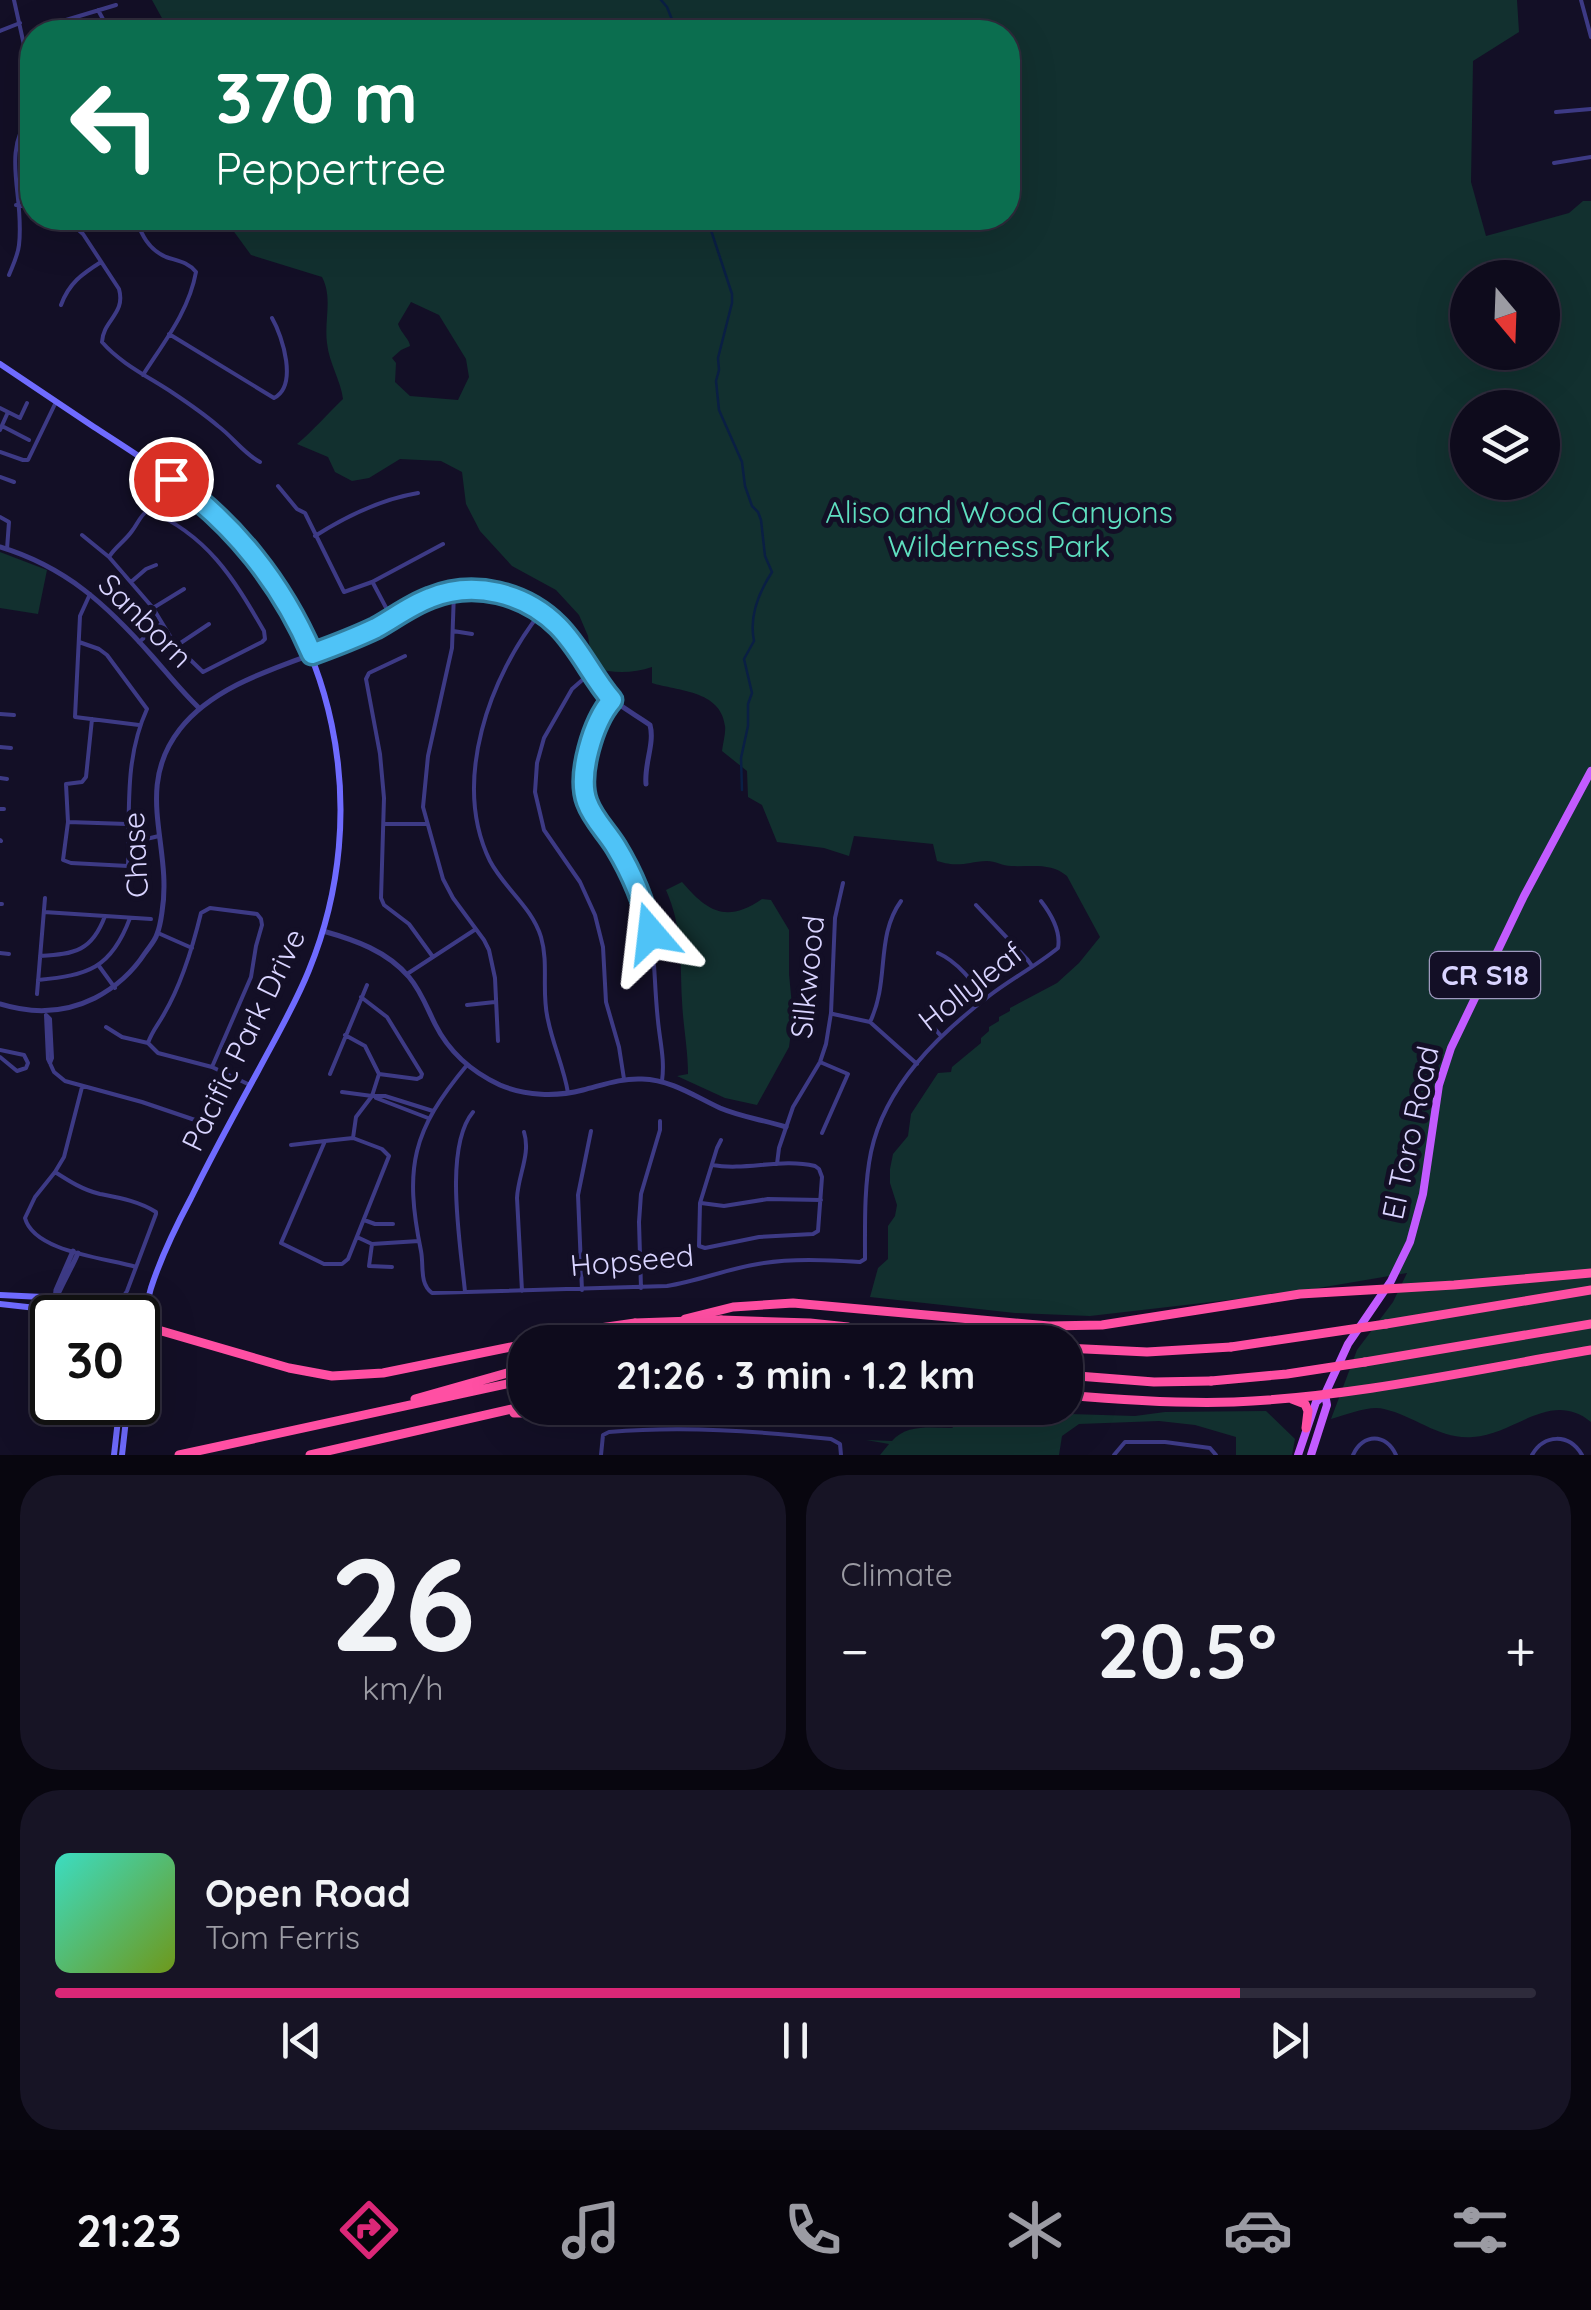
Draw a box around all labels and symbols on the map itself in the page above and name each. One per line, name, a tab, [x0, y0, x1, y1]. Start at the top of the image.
north arrow	[1450, 260, 1560, 370]
pin	[129, 437, 214, 522]
park label: Aliso and Wood Canyons Wilderness Park	[825, 493, 1173, 565]
street label: Sanborn	[91, 565, 201, 675]
street label: Chase	[114, 811, 156, 899]
position arrow	[599, 881, 703, 985]
street label: Silkwood	[782, 914, 832, 1040]
street label: Pacific Park Drive	[173, 922, 313, 1157]
street label: Hollyleaf	[910, 933, 1031, 1039]
road number: CR S18	[1430, 952, 1540, 998]
street label: El Toro Road	[1373, 1043, 1447, 1223]
street label: Hopseed	[568, 1236, 695, 1284]
speed limit sign: 30	[30, 1295, 160, 1425]

